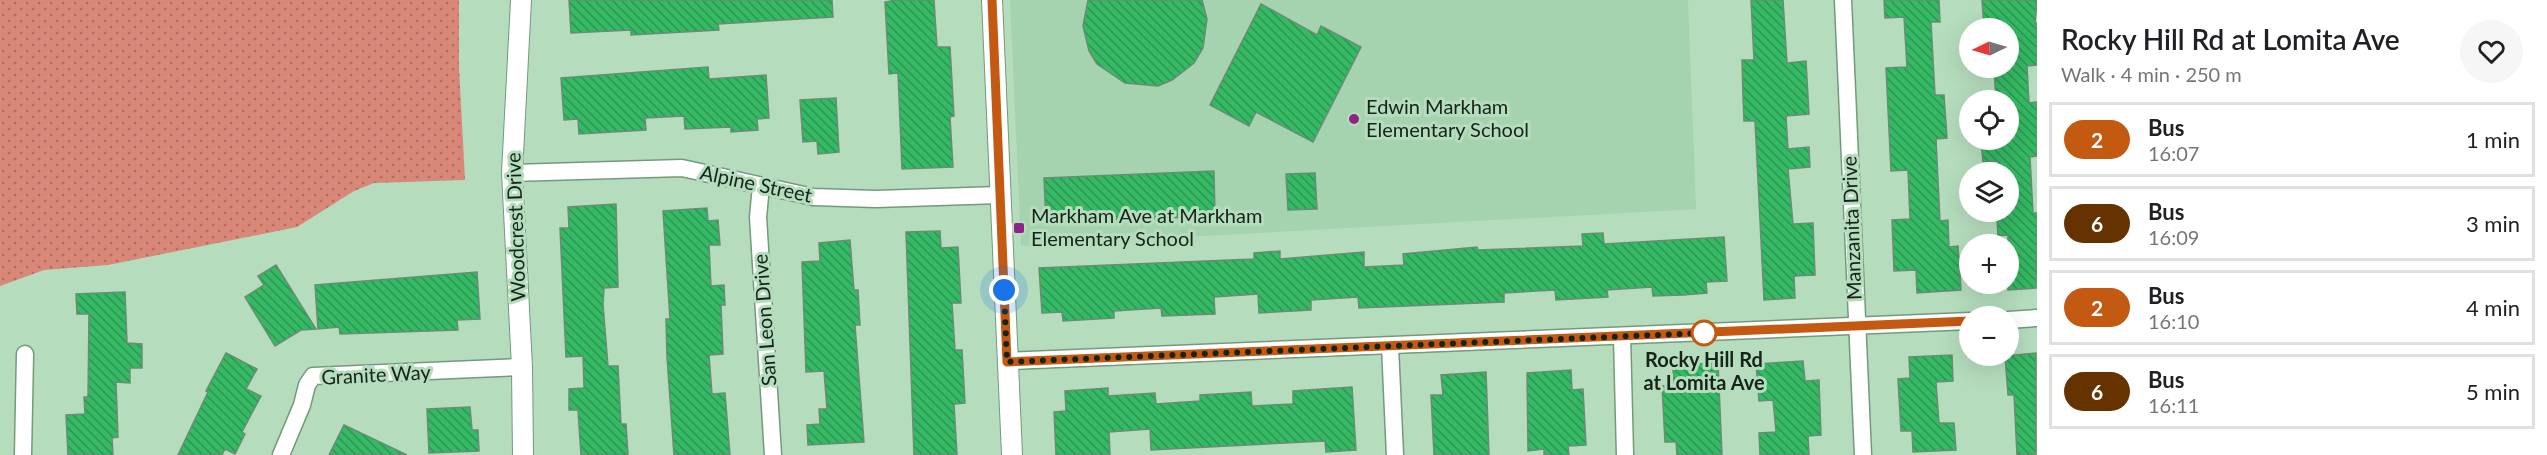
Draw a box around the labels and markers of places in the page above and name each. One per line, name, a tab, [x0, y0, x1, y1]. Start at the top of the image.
place label: Edwin Markham Elementary School	[1366, 94, 1529, 141]
marker: Edwin Markham Elementary School	[1347, 112, 1361, 126]
place label: Markham Ave at Markham Elementary School	[1031, 203, 1262, 250]
marker: Markham Ave at Markham Elementary School	[1012, 221, 1026, 235]
marker: Rocky Hill Rd at Lomita Ave	[1691, 320, 1717, 346]
place label: Rocky Hill Rd at Lomita Ave	[1643, 347, 1765, 394]

